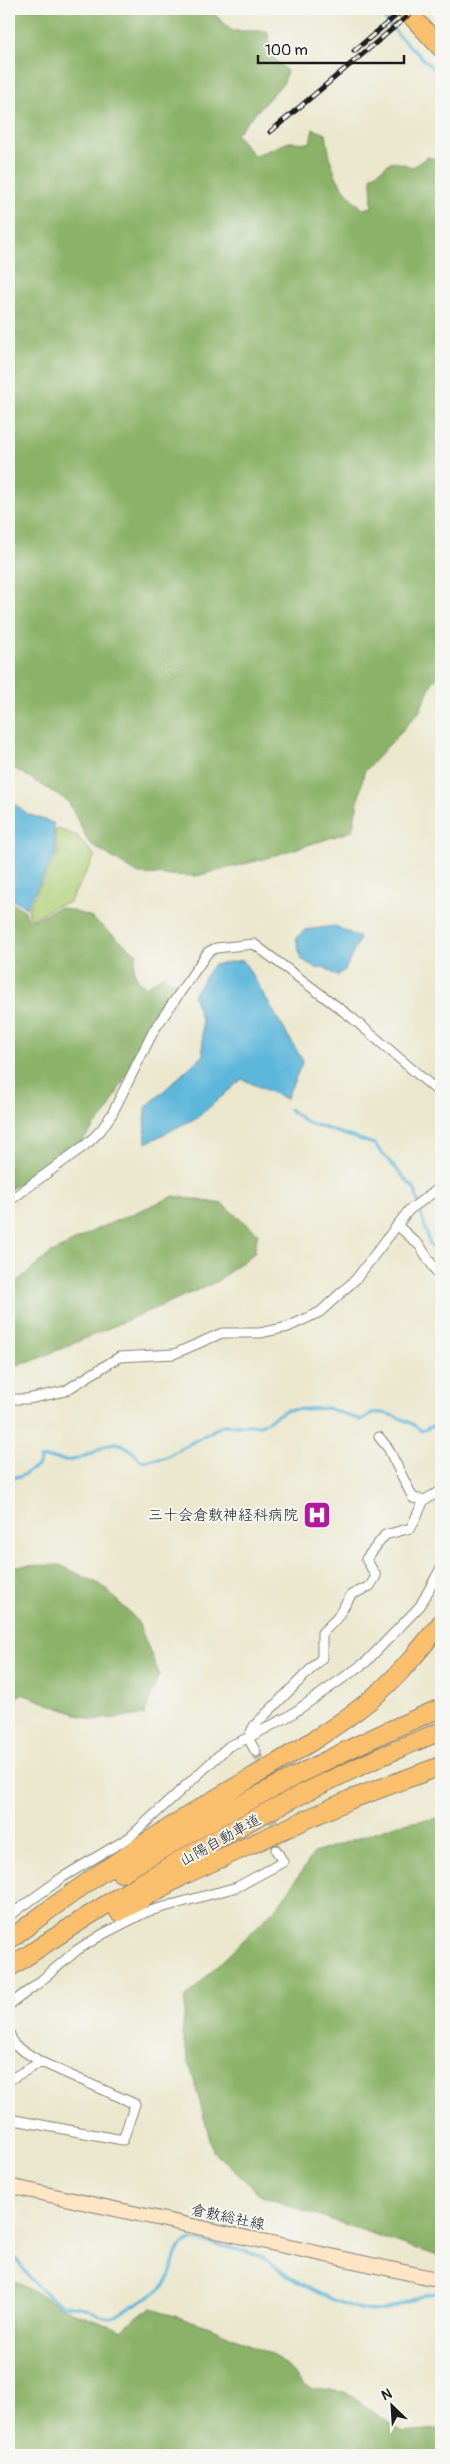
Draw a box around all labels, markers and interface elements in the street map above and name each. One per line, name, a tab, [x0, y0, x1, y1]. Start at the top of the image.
scale bar	[258, 32, 404, 64]
text: 100 m	[265, 41, 308, 60]
hospital icon: 三十会倉敷神経科病院	[302, 1500, 332, 1530]
place label: 三十会倉敷神経科病院	[148, 1506, 298, 1525]
street label: 山陽自動車道	[176, 1810, 264, 1871]
street label: 倉敷総社線	[189, 2200, 267, 2235]
north arrow	[368, 2382, 418, 2432]
text: N	[379, 2385, 395, 2404]

